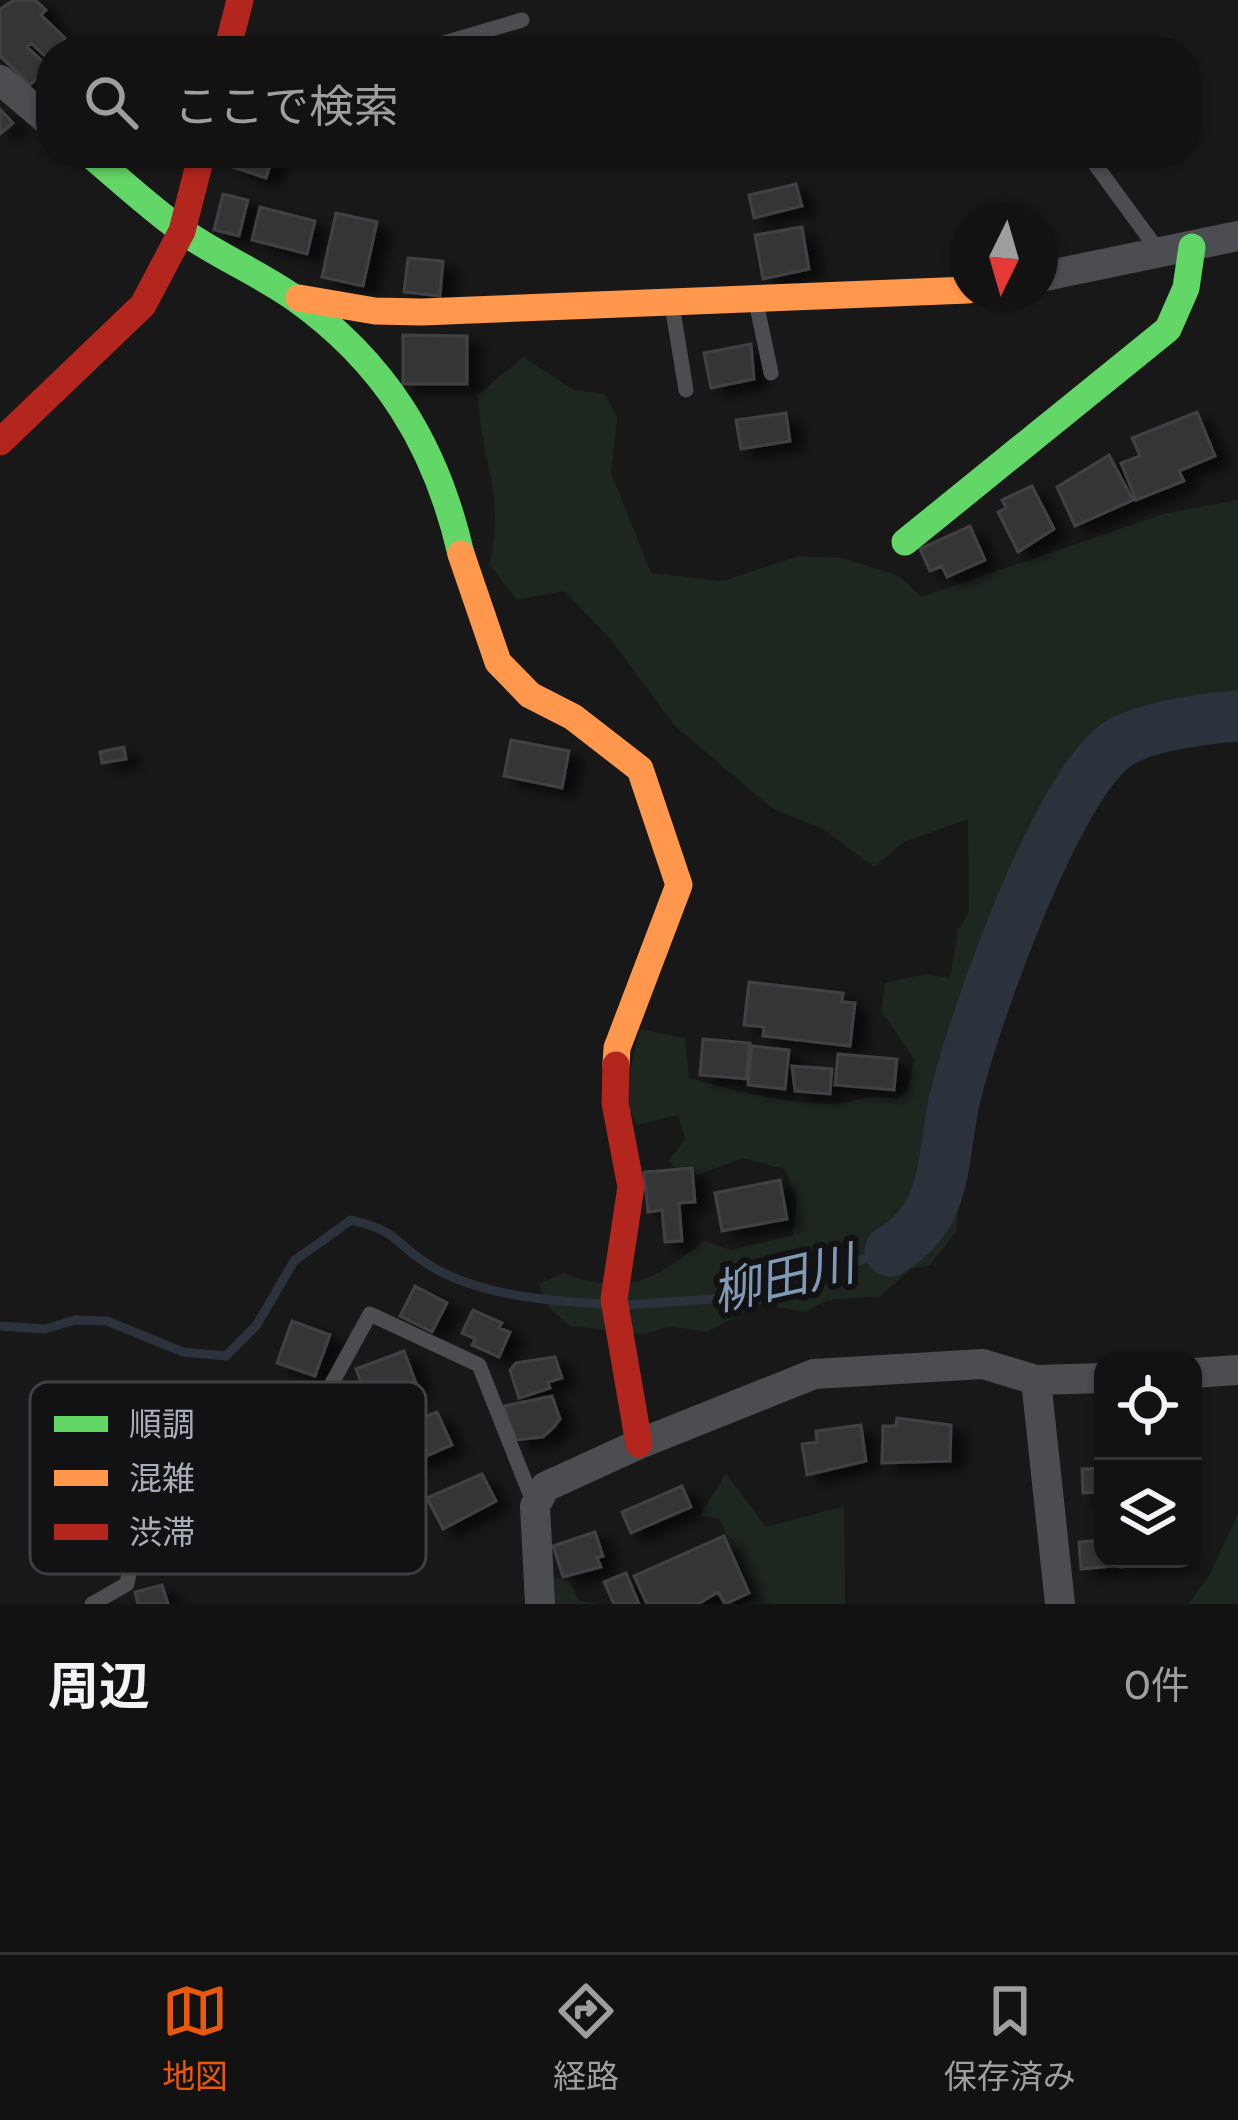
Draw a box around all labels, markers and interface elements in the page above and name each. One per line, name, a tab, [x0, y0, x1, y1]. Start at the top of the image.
search box	[36, 36, 1202, 168]
icon: search	[78, 69, 144, 135]
text: ここで検索	[174, 79, 399, 133]
north arrow	[950, 204, 1058, 312]
water label: 柳田川	[706, 1232, 865, 1322]
map controls	[1094, 1352, 1202, 1568]
button: locate	[1094, 1352, 1202, 1460]
legend	[30, 1382, 426, 1574]
text: 順調	[129, 1404, 195, 1444]
text: 混雑	[129, 1458, 195, 1498]
button: layers	[1094, 1460, 1202, 1568]
text: 渋滞	[129, 1512, 195, 1552]
text: 周辺	[48, 1655, 150, 1717]
text: 0件	[1124, 1661, 1190, 1709]
tab: 地図	[162, 1978, 228, 2098]
tab: 経路	[553, 1978, 619, 2098]
tab: 保存済み	[944, 1978, 1076, 2098]

